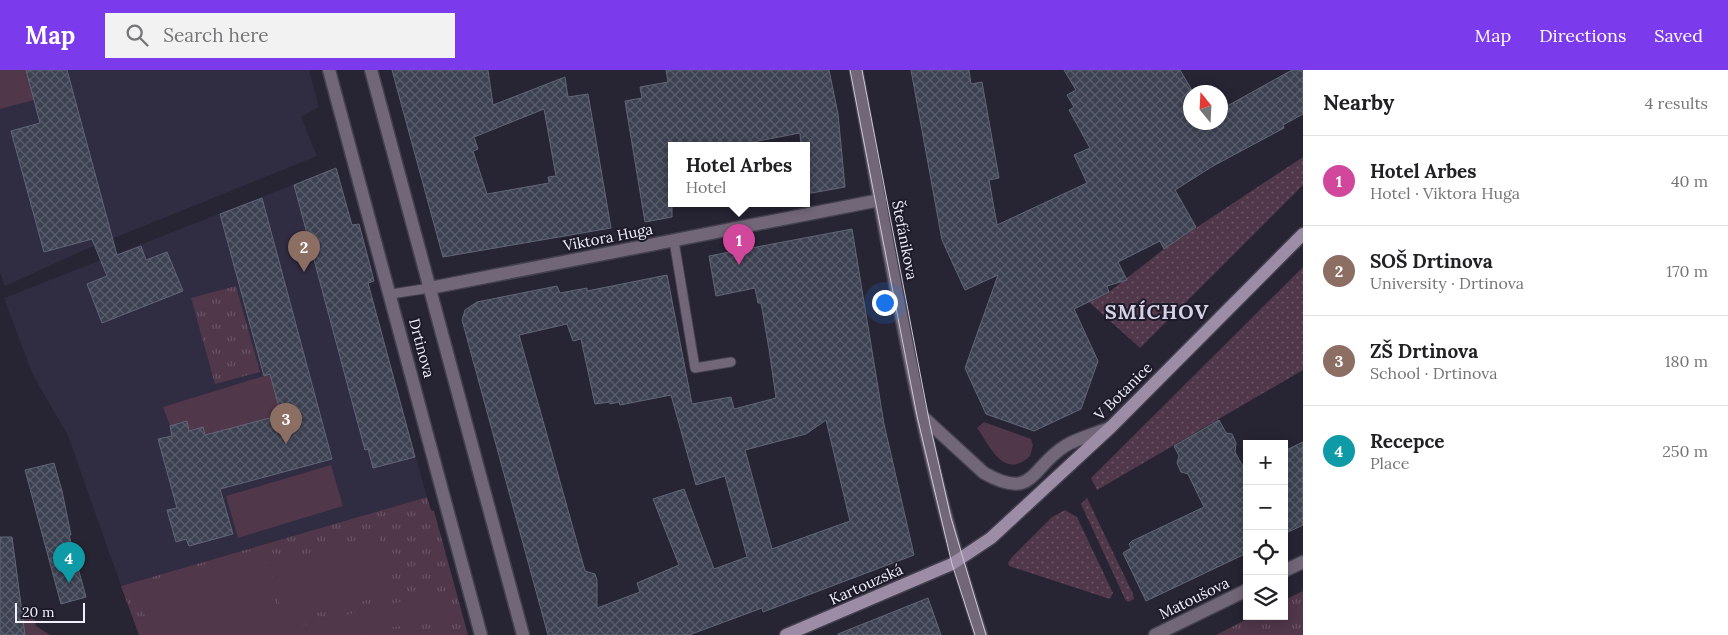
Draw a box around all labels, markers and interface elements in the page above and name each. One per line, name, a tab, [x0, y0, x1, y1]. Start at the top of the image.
search box	[105, 13, 455, 58]
text: Map	[25, 20, 75, 51]
icon: search	[123, 21, 151, 49]
text: Search here	[163, 23, 269, 47]
text: Map	[1475, 24, 1511, 47]
text: Directions	[1539, 24, 1626, 47]
text: Saved	[1654, 24, 1703, 47]
north arrow	[1183, 85, 1228, 130]
text: Nearby	[1323, 89, 1394, 116]
text: 4 results	[1645, 93, 1708, 113]
popup	[668, 142, 810, 207]
text: Hotel Arbes	[686, 153, 792, 177]
text: Hotel Arbes	[1370, 159, 1476, 183]
text: 1	[1336, 171, 1342, 191]
text: 40 m	[1671, 171, 1708, 191]
text: Hotel	[686, 177, 726, 197]
text: Hotel · Viktora Huga	[1370, 183, 1520, 203]
street label: Štefánikova	[888, 199, 922, 281]
street label: Viktora Huga	[561, 219, 655, 255]
pin: 1	[723, 224, 755, 265]
pin: 2	[288, 231, 320, 272]
text: SOŠ Drtinova	[1370, 249, 1493, 273]
text: 2	[1335, 261, 1343, 281]
text: 170 m	[1666, 261, 1708, 281]
text: University · Drtinova	[1370, 273, 1524, 293]
your location	[872, 290, 898, 316]
district label: SMÍCHOV	[1105, 299, 1209, 324]
street label: Drtinova	[405, 316, 439, 380]
text: ZŠ Drtinova	[1370, 339, 1478, 363]
text: 3	[1335, 351, 1343, 371]
text: 180 m	[1665, 351, 1708, 371]
street label: V Botanice	[1089, 358, 1156, 425]
text: School · Drtinova	[1370, 363, 1497, 383]
pin: 3	[270, 403, 302, 444]
text: Recepce	[1370, 429, 1445, 453]
map controls	[1243, 440, 1288, 620]
button: +	[1243, 440, 1288, 485]
text: 4	[1335, 441, 1343, 461]
text: 250 m	[1662, 441, 1708, 461]
text: Place	[1370, 453, 1409, 473]
button: −	[1243, 485, 1288, 530]
button: locate	[1243, 530, 1288, 575]
pin: 4	[53, 542, 85, 583]
street label: Kartouzská	[826, 559, 906, 609]
street label: Matoušova	[1156, 573, 1232, 623]
button: layers	[1243, 575, 1288, 620]
scale bar	[15, 600, 85, 623]
text: 20 m	[22, 603, 54, 621]

